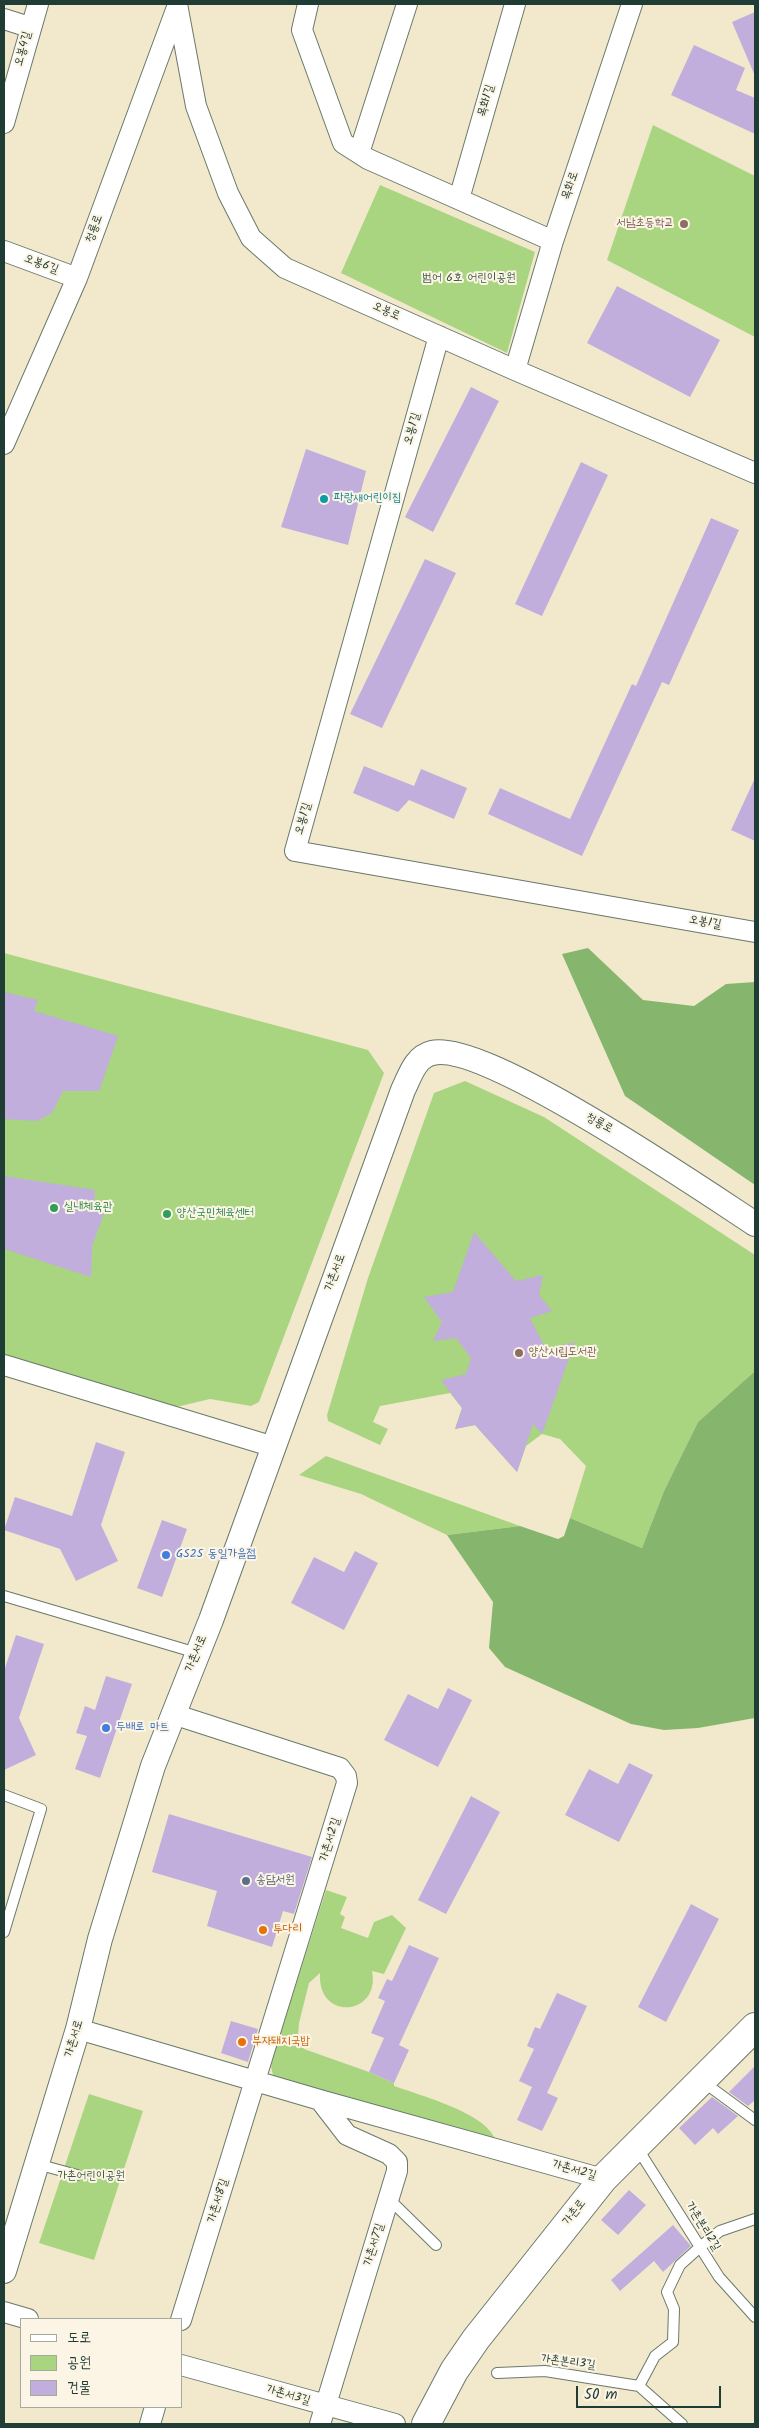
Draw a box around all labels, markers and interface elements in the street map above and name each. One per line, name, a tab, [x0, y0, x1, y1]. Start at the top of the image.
street label: 오봉4길	[12, 30, 36, 68]
street label: 목화1길	[476, 83, 498, 119]
street label: 목화로	[559, 170, 583, 202]
street label: 청룡로	[83, 213, 107, 245]
place label: 서남초등학교	[616, 217, 674, 231]
marker: 서남초등학교	[678, 218, 690, 230]
street label: 오봉6길	[22, 252, 60, 278]
park label: 범어 6호 어린이공원	[422, 272, 516, 286]
street label: 오봉로	[370, 300, 402, 324]
street label: 오봉1길	[402, 411, 424, 447]
place label: 파랑새어린이집	[334, 492, 402, 506]
marker: 파랑새어린이집	[318, 493, 330, 505]
street label: 오봉1길	[293, 801, 315, 837]
street label: 오봉1길	[688, 913, 722, 933]
street label: 청룡로	[583, 1111, 615, 1137]
place label: 실내체육관	[64, 1201, 112, 1215]
marker: 실내체육관	[48, 1202, 60, 1214]
place label: 양산국민체육센터	[177, 1207, 254, 1221]
marker: 양산국민체육센터	[161, 1208, 173, 1220]
street label: 가촌서로	[323, 1252, 349, 1294]
place label: 양산시립도서관	[529, 1346, 597, 1360]
marker: 양산시립도서관	[513, 1347, 525, 1359]
place label: GS25 동일가을점	[176, 1548, 256, 1562]
marker: GS25 동일가을점	[160, 1549, 172, 1561]
street label: 가촌서로	[183, 1633, 211, 1675]
place label: 두배로 마트	[116, 1721, 169, 1735]
marker: 두배로 마트	[100, 1722, 112, 1734]
street label: 가촌서2길	[317, 1816, 345, 1864]
place label: 송담서원	[256, 1874, 295, 1888]
marker: 송담서원	[240, 1875, 252, 1887]
place label: 투다리	[273, 1923, 302, 1937]
marker: 투다리	[257, 1924, 269, 1936]
street label: 가촌서로	[63, 2018, 87, 2060]
place label: 부자돼지국밥	[252, 2035, 310, 2049]
marker: 부자돼지국밥	[236, 2036, 248, 2048]
street label: 가촌서2길	[550, 2158, 598, 2184]
park label: 가촌어린이공원	[57, 2170, 125, 2184]
street label: 가촌서8길	[205, 2177, 233, 2225]
street label: 가촌로	[560, 2197, 590, 2229]
street label: 가촌본리2길	[681, 2200, 723, 2254]
street label: 가촌서7길	[362, 2222, 388, 2268]
legend	[20, 2318, 182, 2408]
text: 도로	[67, 2326, 91, 2350]
text: 공원	[67, 2351, 91, 2375]
street label: 가촌본리3길	[540, 2352, 596, 2374]
text: 건물	[67, 2376, 91, 2400]
scale bar	[579, 2376, 724, 2408]
street label: 가촌서3길	[264, 2383, 312, 2409]
text: 50 m	[584, 2383, 618, 2407]

